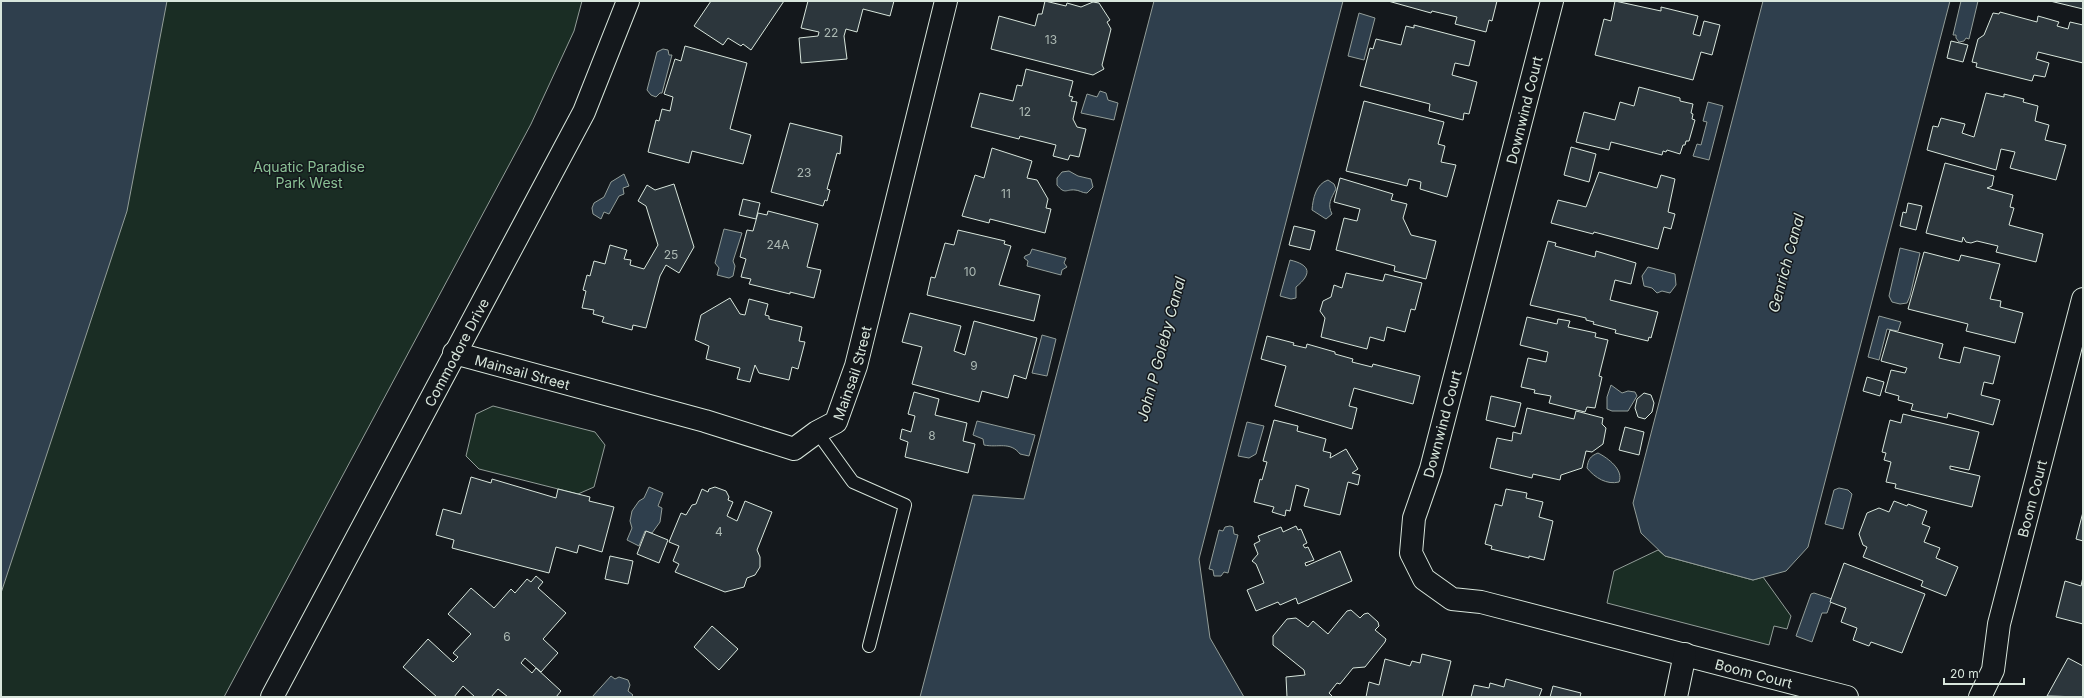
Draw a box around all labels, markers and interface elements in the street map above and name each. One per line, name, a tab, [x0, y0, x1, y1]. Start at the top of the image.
house number: 22	[824, 25, 838, 40]
house number: 13	[1045, 32, 1057, 47]
street label: Downwind Court	[1502, 54, 1546, 166]
house number: 12	[1019, 104, 1031, 119]
park label: Aquatic Paradise Park West	[253, 158, 365, 191]
house number: 23	[797, 165, 811, 180]
house number: 11	[1001, 186, 1011, 201]
water label: Genrich Canal	[1764, 211, 1808, 315]
house number: 24A	[766, 237, 790, 252]
house number: 25	[664, 247, 678, 262]
house number: 10	[964, 264, 976, 279]
water label: John P Goleby Canal	[1133, 274, 1190, 424]
street label: Commodore Drive	[420, 295, 492, 409]
street label: Mainsail Street	[829, 324, 874, 422]
street label: Mainsail Street	[473, 351, 572, 393]
house number: 9	[970, 358, 978, 373]
street label: Downwind Court	[1419, 368, 1465, 480]
house number: 8	[928, 428, 936, 443]
street label: Boom Court	[2013, 458, 2050, 539]
house number: 4	[715, 524, 723, 539]
house number: 6	[503, 629, 511, 644]
street label: Boom Court	[1713, 655, 1795, 691]
scale bar	[1944, 660, 2024, 686]
text: 20 m	[1950, 666, 1979, 681]

